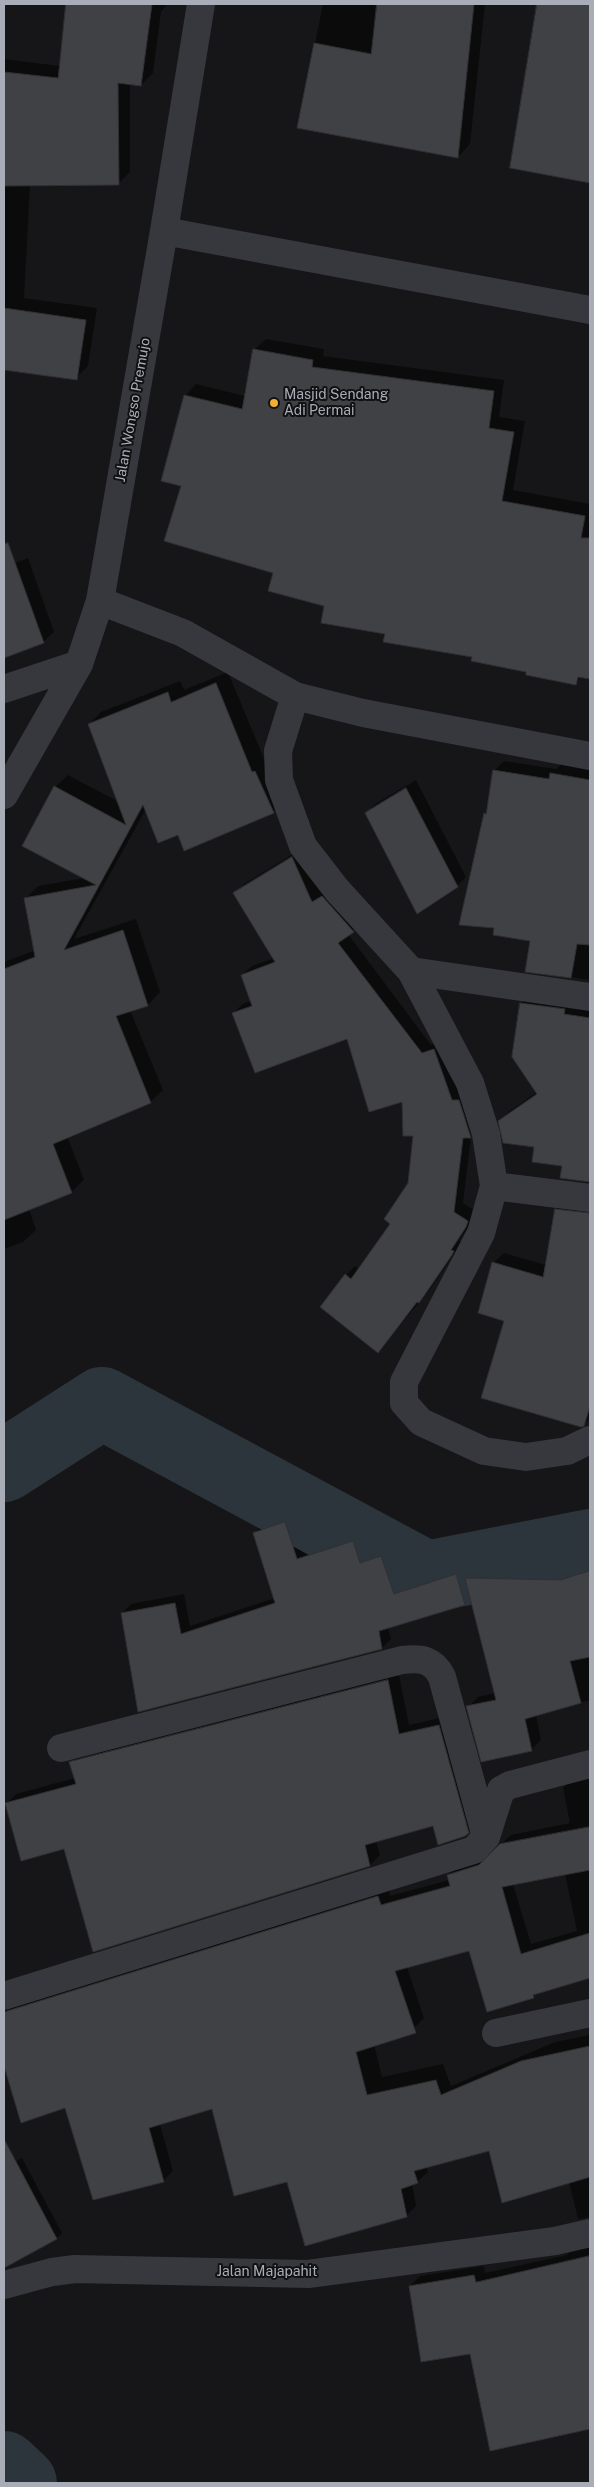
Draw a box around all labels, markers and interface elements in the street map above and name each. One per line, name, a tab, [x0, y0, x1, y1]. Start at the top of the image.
street label: Jalan Wongso Premujo	[112, 337, 154, 483]
place label: Masjid Sendang Adi Permai	[284, 387, 388, 420]
marker: Masjid Sendang Adi Permai	[268, 397, 280, 409]
street label: Jalan Majapahit	[216, 2264, 318, 2280]

